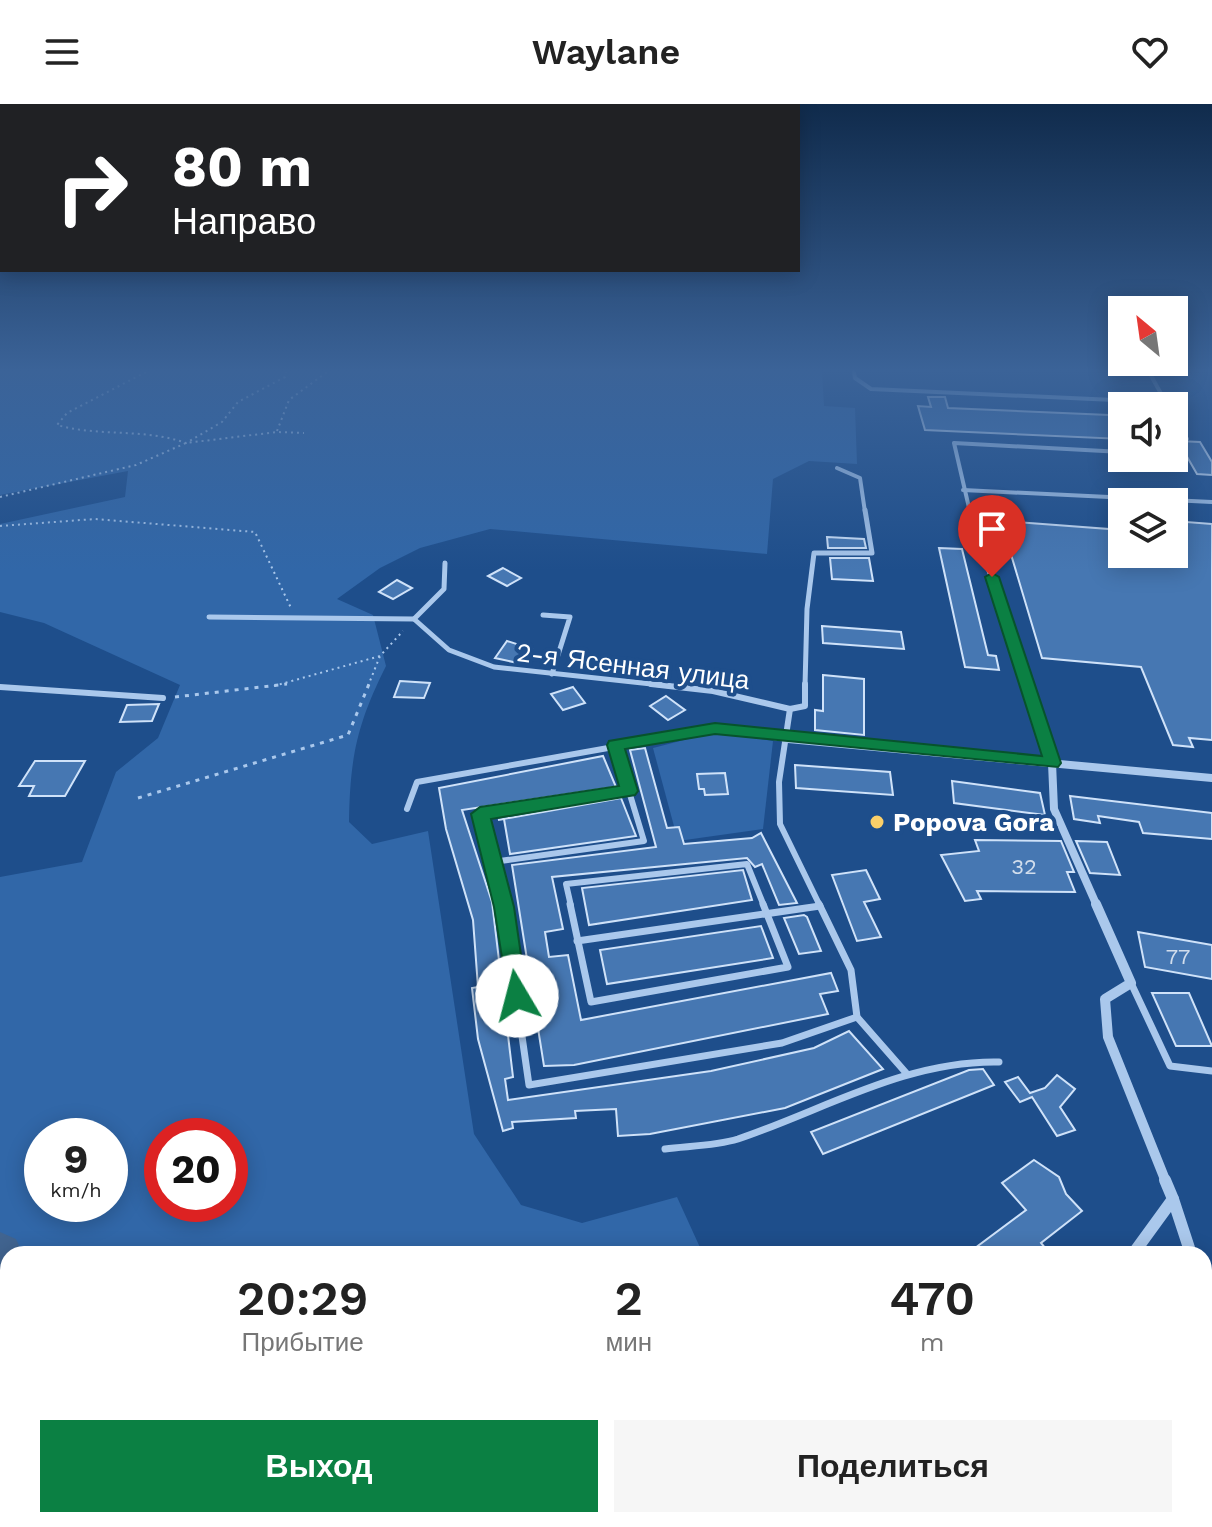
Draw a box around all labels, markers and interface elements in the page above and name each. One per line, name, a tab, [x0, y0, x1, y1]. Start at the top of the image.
icon: menu	[40, 30, 84, 74]
icon: heart	[1128, 30, 1172, 74]
text: Waylane	[532, 31, 680, 73]
text: 80 m	[172, 134, 312, 200]
icon: right	[40, 136, 144, 240]
text: Направо	[172, 201, 316, 243]
north arrow	[1108, 296, 1188, 376]
map controls	[1108, 296, 1188, 568]
button: sound	[1108, 392, 1188, 472]
button: layers	[1108, 488, 1188, 568]
pin	[958, 495, 1026, 577]
icon: arrive	[970, 507, 1014, 551]
street label: 2-я Ясенная улица	[515, 637, 752, 695]
place label: Popova Gora	[893, 807, 1054, 837]
marker: Popova Gora	[868, 813, 886, 831]
house number: 32	[1011, 854, 1037, 879]
house number: 77	[1166, 944, 1190, 969]
position arrow	[475, 954, 559, 1038]
speed limit sign: 20	[144, 1118, 248, 1222]
text: 9	[64, 1136, 88, 1183]
text: km/h	[50, 1178, 102, 1202]
text: 20:29	[237, 1270, 368, 1327]
text: 2	[615, 1270, 643, 1327]
text: 470	[889, 1270, 975, 1327]
text: Прибытие	[242, 1327, 364, 1357]
text: мин	[605, 1327, 652, 1357]
text: m	[920, 1327, 944, 1357]
button: Выход	[40, 1420, 598, 1512]
button: Поделиться	[614, 1420, 1172, 1512]

